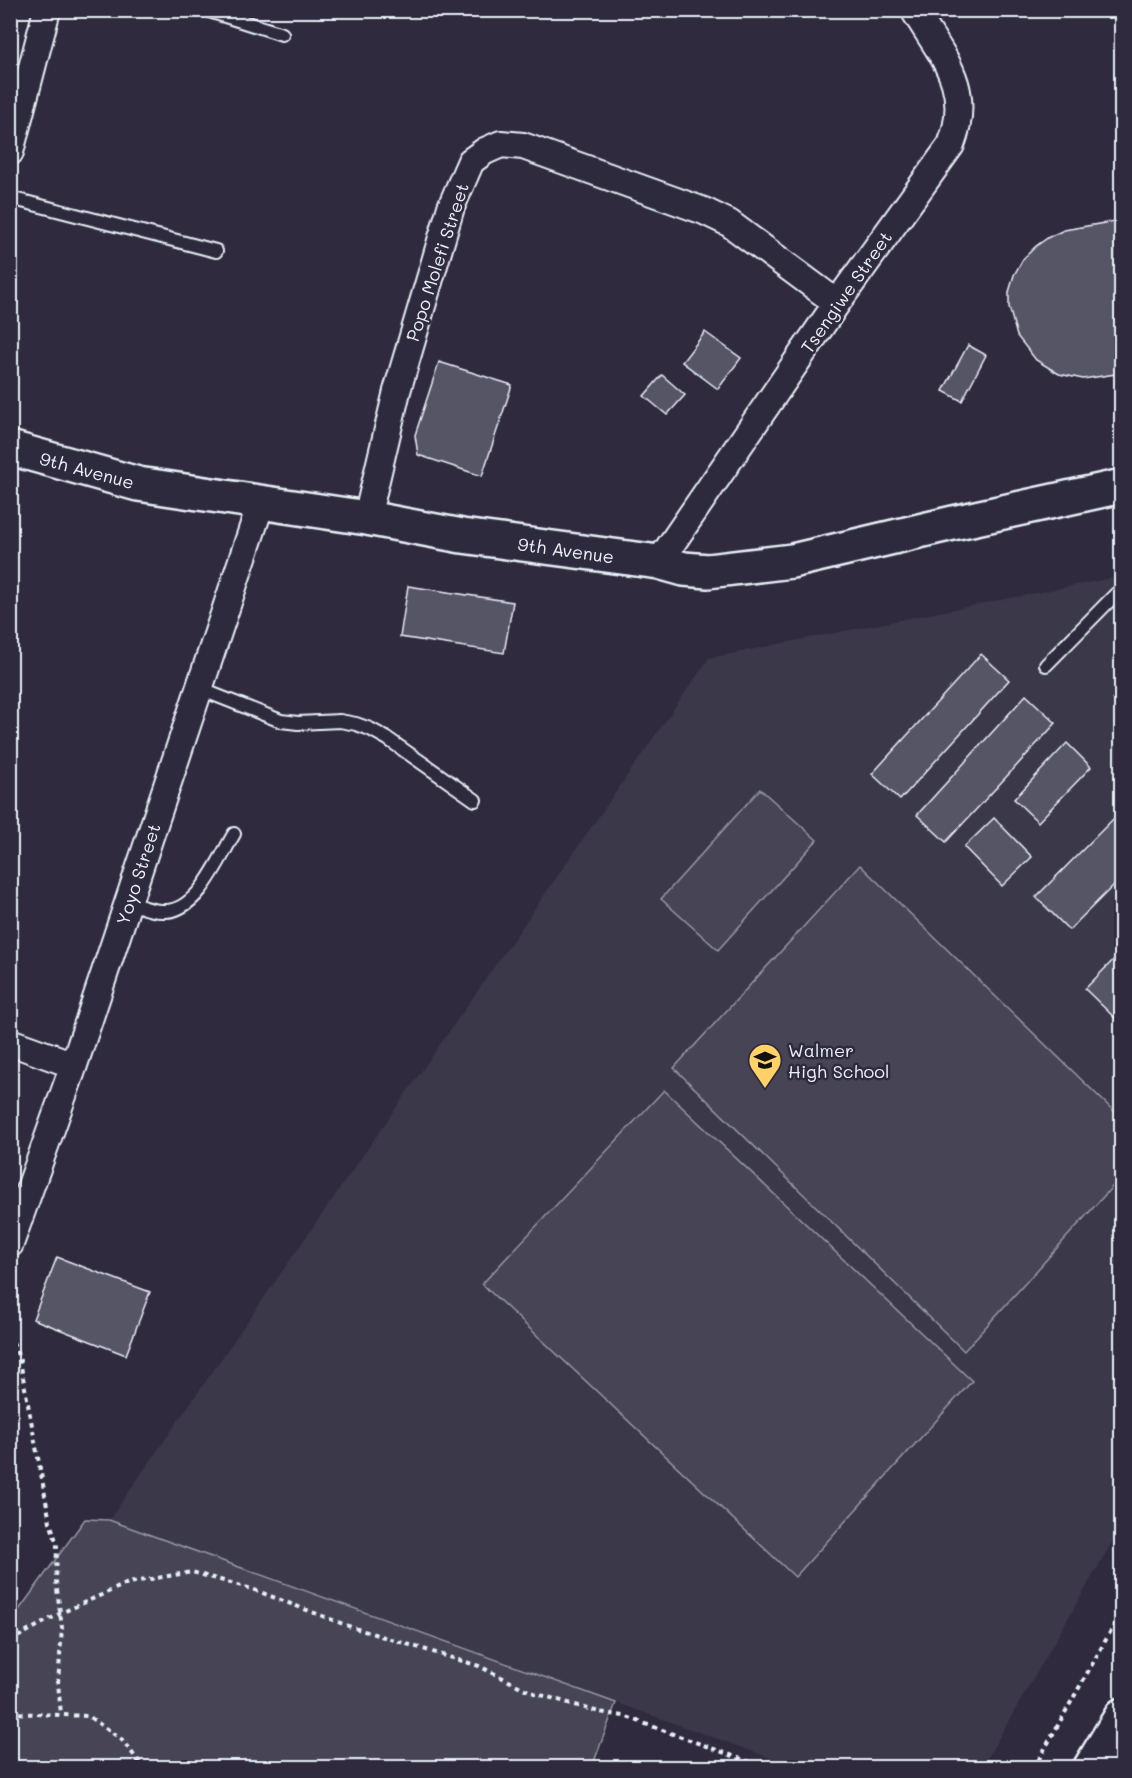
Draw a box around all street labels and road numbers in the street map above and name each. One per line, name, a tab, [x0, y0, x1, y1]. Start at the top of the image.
street label: Popo Molefi Street	[400, 180, 474, 344]
street label: Tsengiwe Street	[795, 226, 897, 358]
street label: 9th Avenue	[37, 446, 137, 494]
street label: 9th Avenue	[516, 531, 616, 569]
street label: Yoyo Street	[110, 820, 166, 928]

